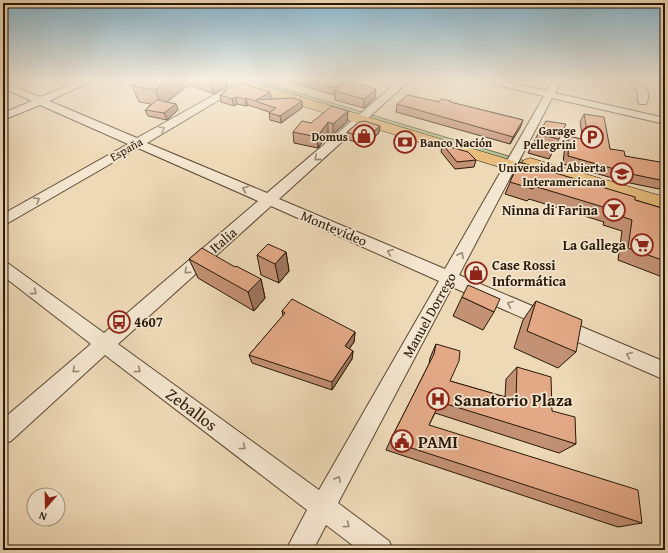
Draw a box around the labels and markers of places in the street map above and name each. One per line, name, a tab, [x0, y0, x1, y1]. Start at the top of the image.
place label: Garage Pellegrini	[523, 122, 576, 153]
shop icon: Domus	[351, 123, 377, 149]
parking icon: Garage Pellegrini	[579, 124, 605, 150]
place label: Domus	[311, 128, 348, 145]
bank icon: Banco Nación	[392, 129, 418, 155]
place label: Banco Nación	[420, 134, 492, 151]
place label: Universidad Abierta Interamericana	[498, 159, 607, 190]
school or university icon: Universidad Abierta Interamericana	[609, 161, 635, 187]
bar icon: Ninna di Farina	[601, 197, 627, 223]
place label: Ninna di Farina	[502, 200, 599, 220]
supermarket icon: La Gallega	[629, 232, 655, 258]
place label: La Gallega	[563, 235, 627, 255]
place label: Case Rossi Informática	[492, 255, 567, 291]
shop icon: Case Rossi Informática	[463, 260, 489, 286]
bus stop icon: 4607	[106, 309, 132, 335]
place label: 4607	[134, 312, 163, 332]
hospital icon: Sanatorio Plaza	[425, 386, 451, 412]
place label: Sanatorio Plaza	[454, 387, 573, 412]
public building icon: PAMI	[389, 428, 415, 454]
place label: PAMI	[418, 429, 458, 454]

